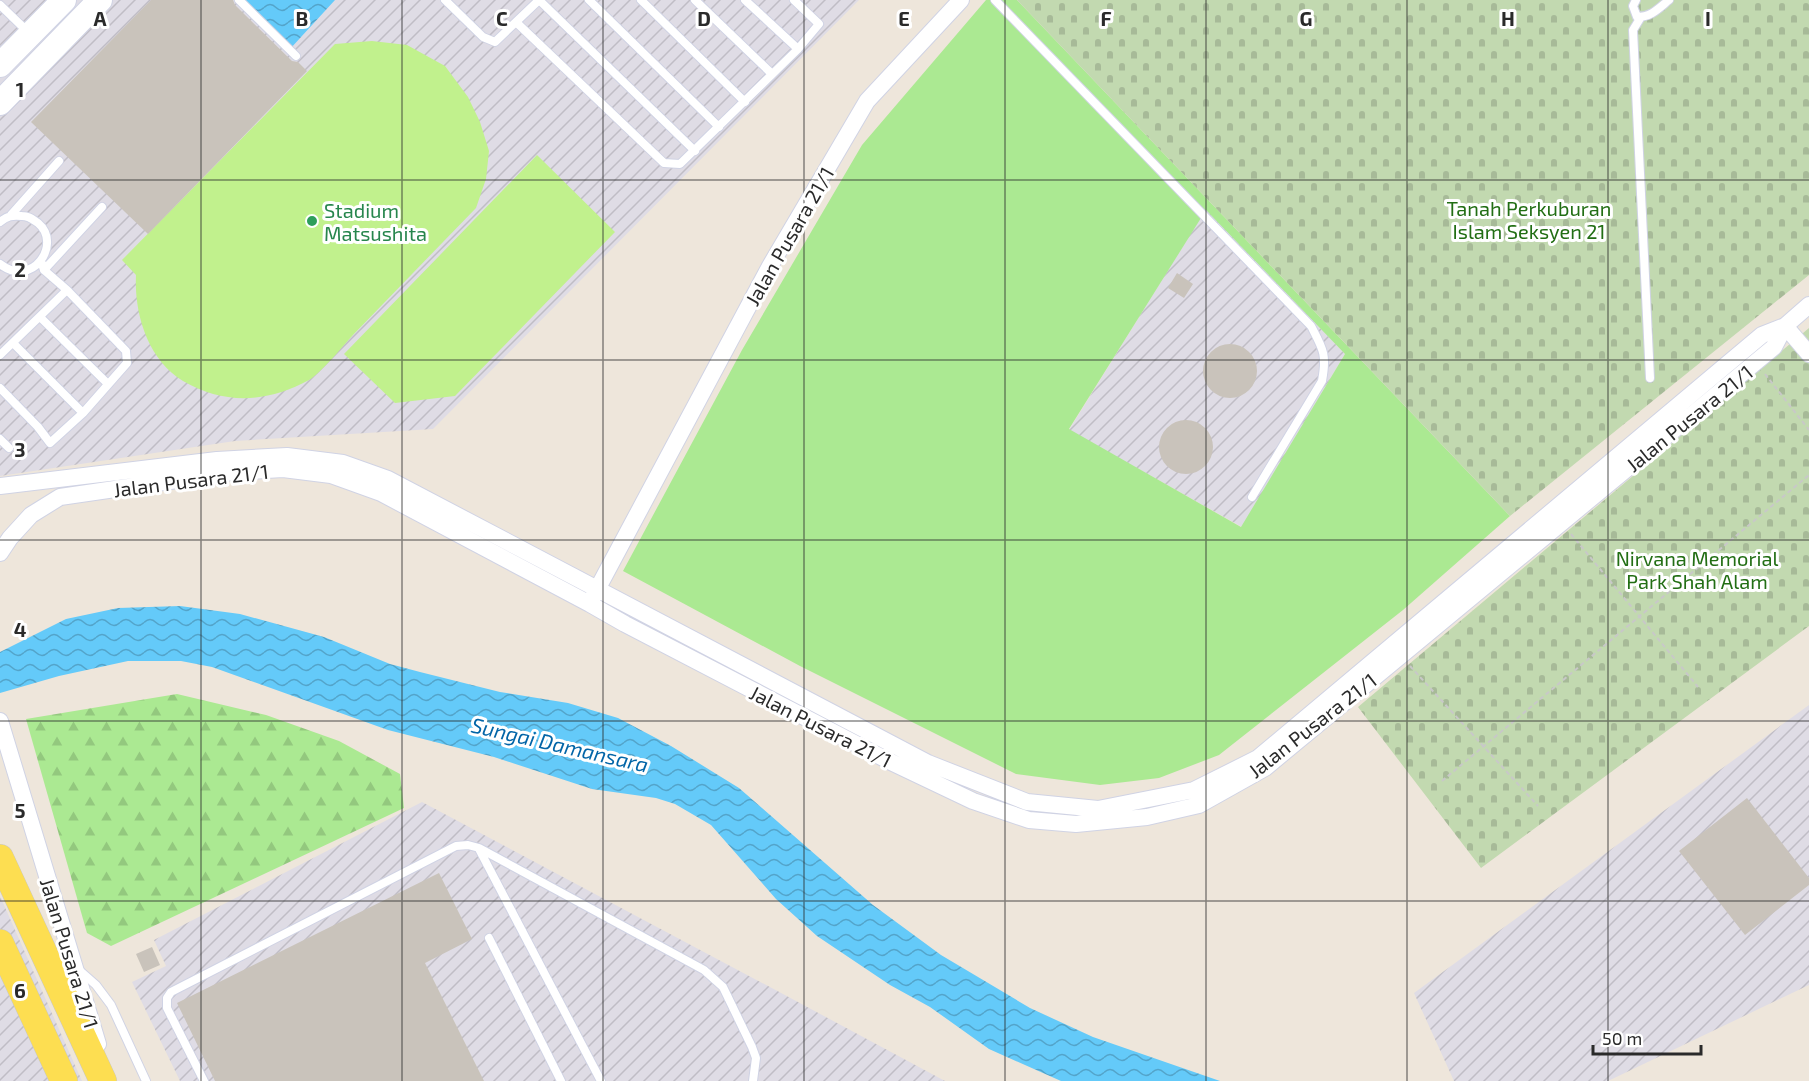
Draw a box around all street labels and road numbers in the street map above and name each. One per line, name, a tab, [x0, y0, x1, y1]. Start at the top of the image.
street label: Jalan Pusara 21/1	[740, 162, 838, 310]
street label: Jalan Pusara 21/1	[1621, 360, 1757, 476]
street label: Jalan Pusara 21/1	[112, 459, 270, 501]
street label: Jalan Pusara 21/1	[1243, 667, 1381, 783]
street label: Jalan Pusara 21/1	[746, 680, 896, 772]
street label: Jalan Pusara 21/1	[36, 875, 104, 1031]

